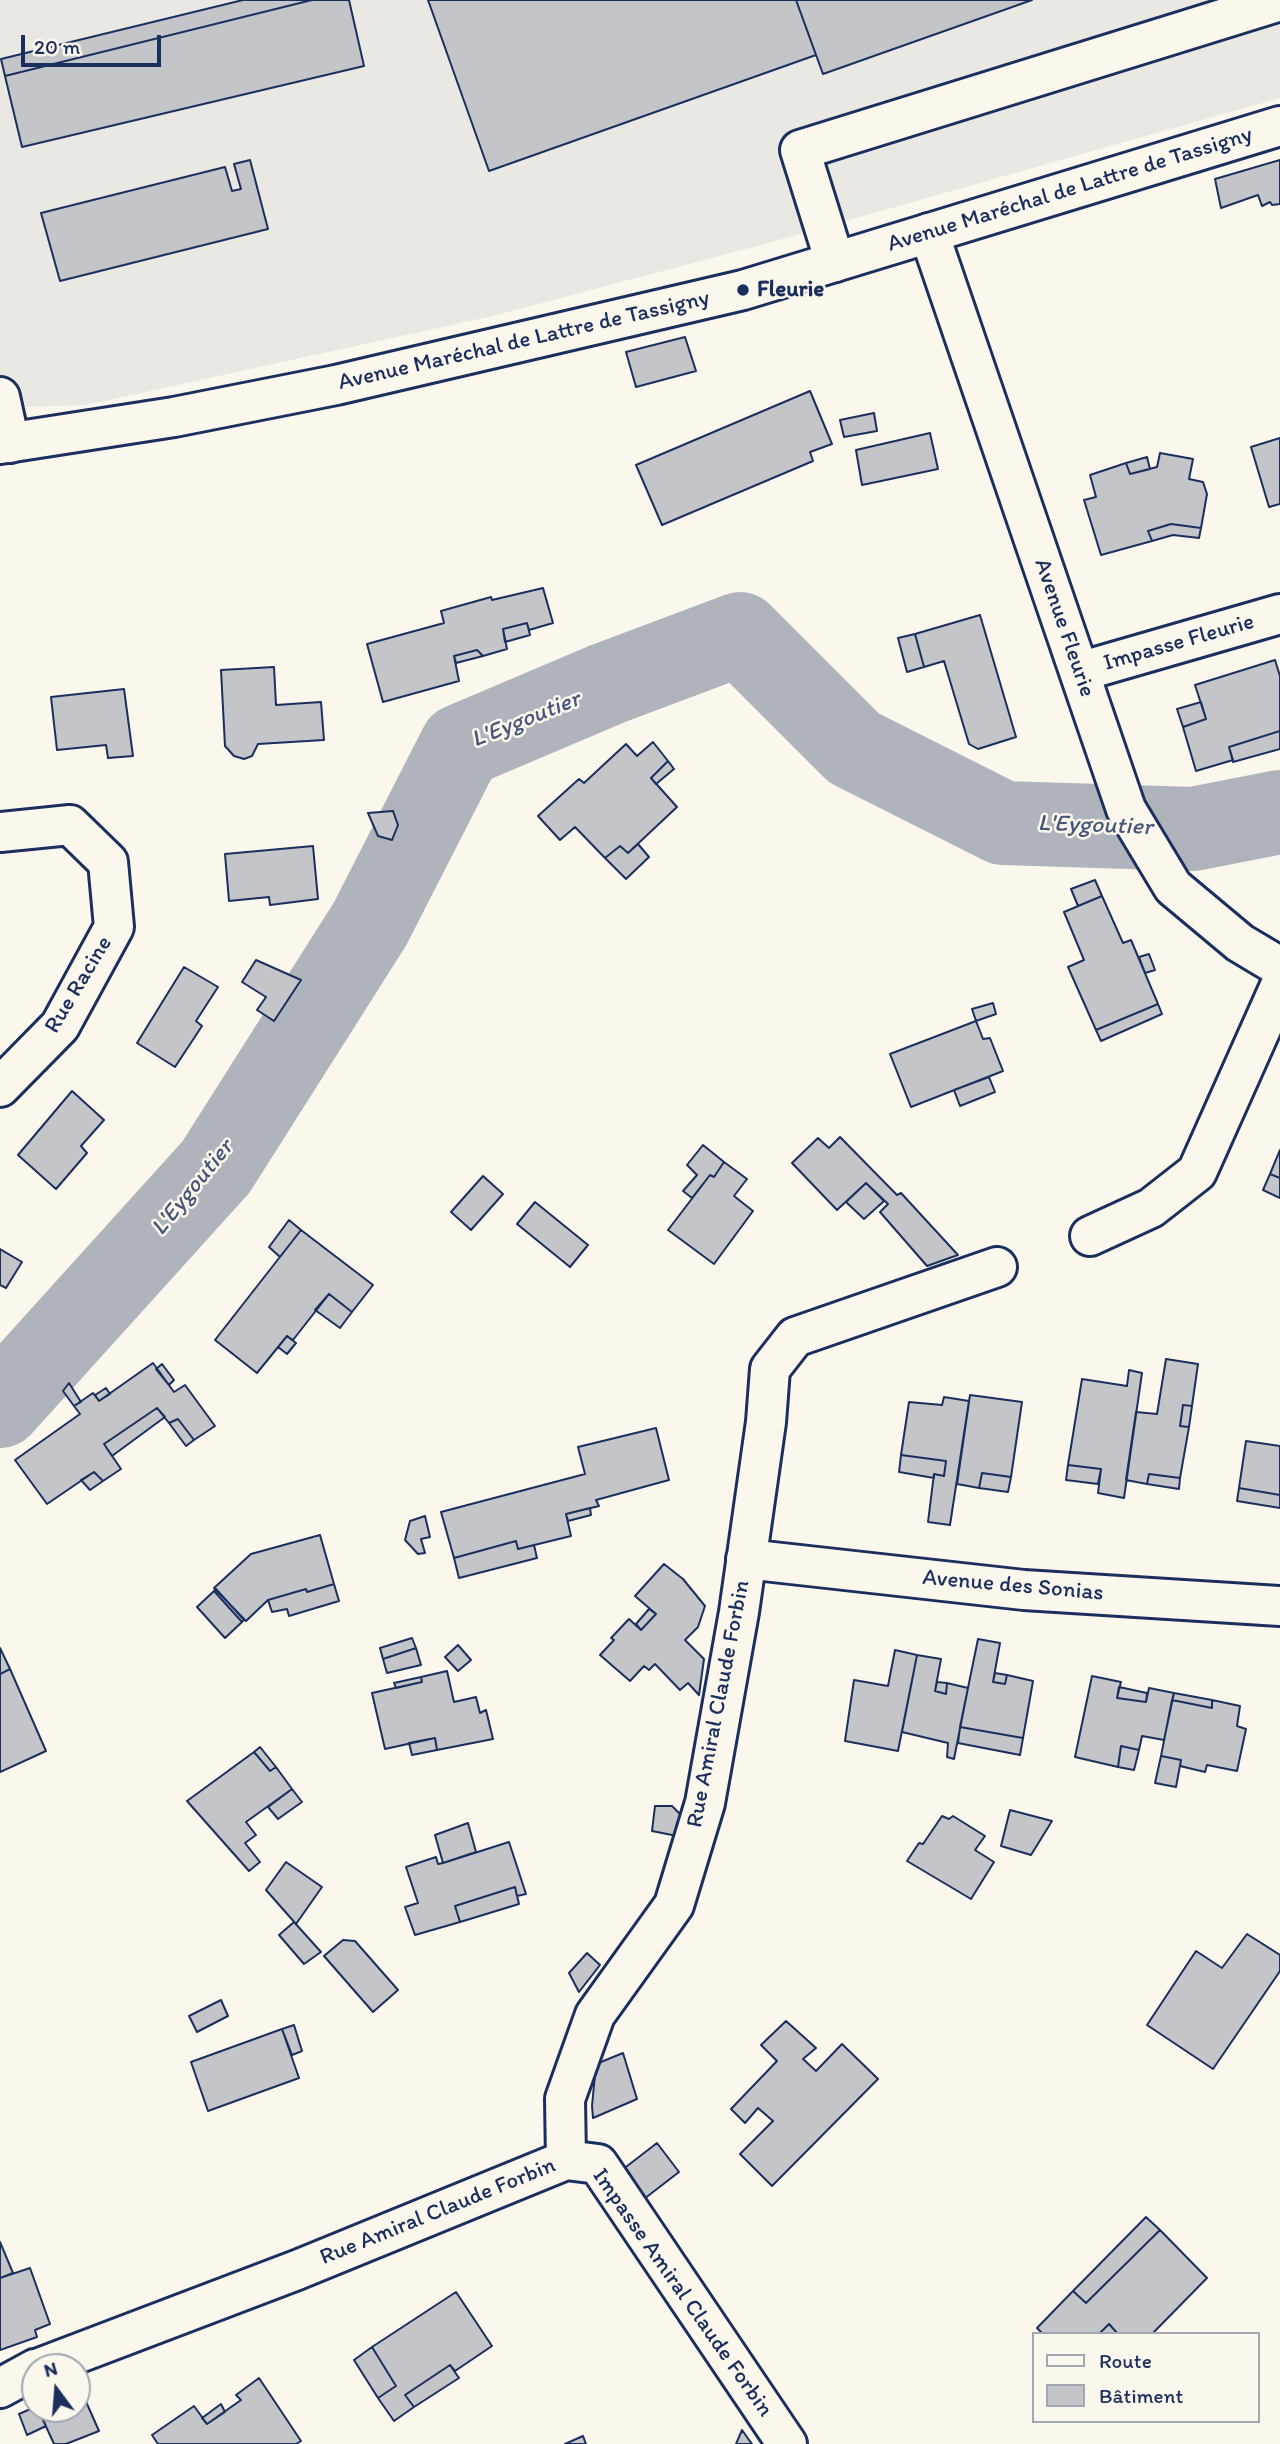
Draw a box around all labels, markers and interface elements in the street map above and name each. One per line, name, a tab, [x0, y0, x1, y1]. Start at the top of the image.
scale bar	[24, 21, 164, 65]
text: 20 m	[34, 34, 80, 59]
street label: Avenue Maréchal de Lattre de Tassigny	[884, 121, 1256, 259]
place label: Fleurie	[757, 276, 824, 304]
marker: Fleurie	[735, 282, 751, 298]
street label: Avenue Maréchal de Lattre de Tassigny	[336, 285, 712, 397]
street label: Avenue Fleurie	[1027, 555, 1101, 701]
street label: Impasse Fleurie	[1101, 608, 1257, 678]
water label: L'Eygoutier	[467, 685, 585, 755]
water label: L'Eygoutier	[1037, 810, 1153, 842]
street label: Rue Racine	[39, 931, 119, 1039]
water label: L'Eygoutier	[146, 1134, 240, 1242]
street label: Avenue des Sonias	[921, 1564, 1105, 1608]
street label: Rue Amiral Claude Forbin	[681, 1578, 757, 1830]
street label: Rue Amiral Claude Forbin	[316, 2152, 560, 2272]
street label: Impasse Amiral Claude Forbin	[586, 2164, 778, 2422]
legend	[1032, 2332, 1259, 2423]
text: Route	[1099, 2348, 1152, 2373]
north arrow	[21, 2353, 91, 2423]
text: N	[41, 2356, 60, 2382]
text: Bâtiment	[1099, 2383, 1183, 2408]

